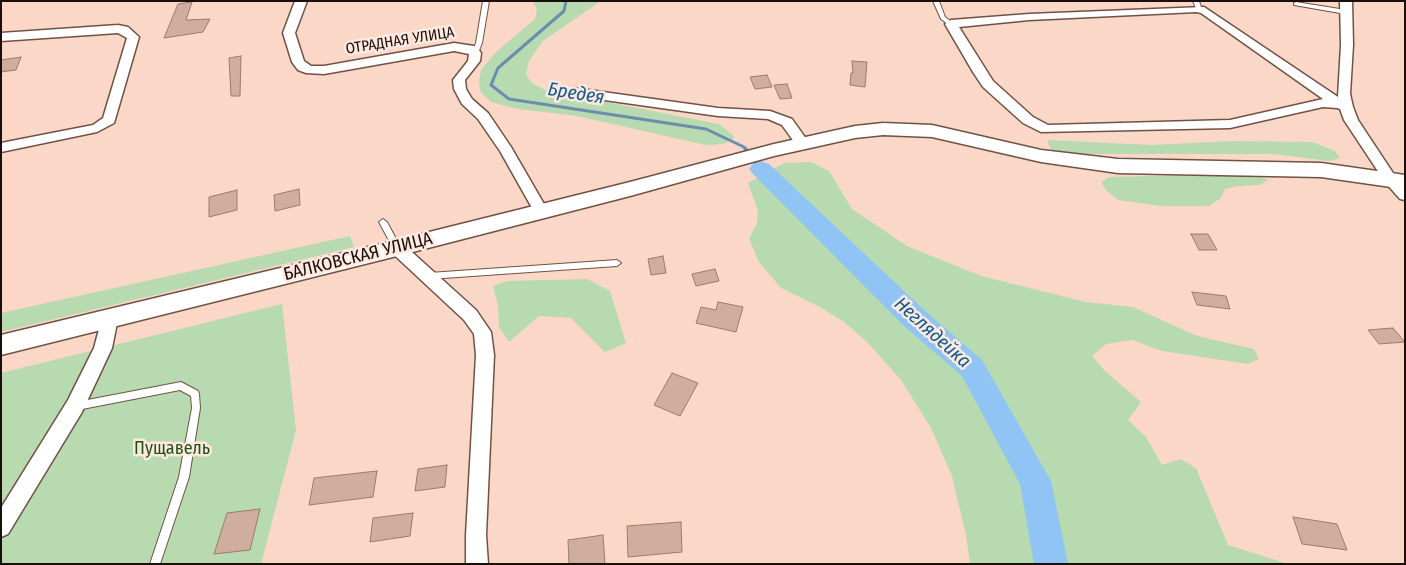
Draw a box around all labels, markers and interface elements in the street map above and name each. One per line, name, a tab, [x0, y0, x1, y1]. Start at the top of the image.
street label: ОТРАДНАЯ УЛИЦА	[344, 24, 456, 58]
water label: Бредея	[546, 78, 606, 110]
street label: БАЛКОВСКАЯ УЛИЦА	[281, 228, 435, 286]
water label: Неглядейка	[889, 293, 975, 373]
park label: Пущавель	[134, 438, 210, 460]

